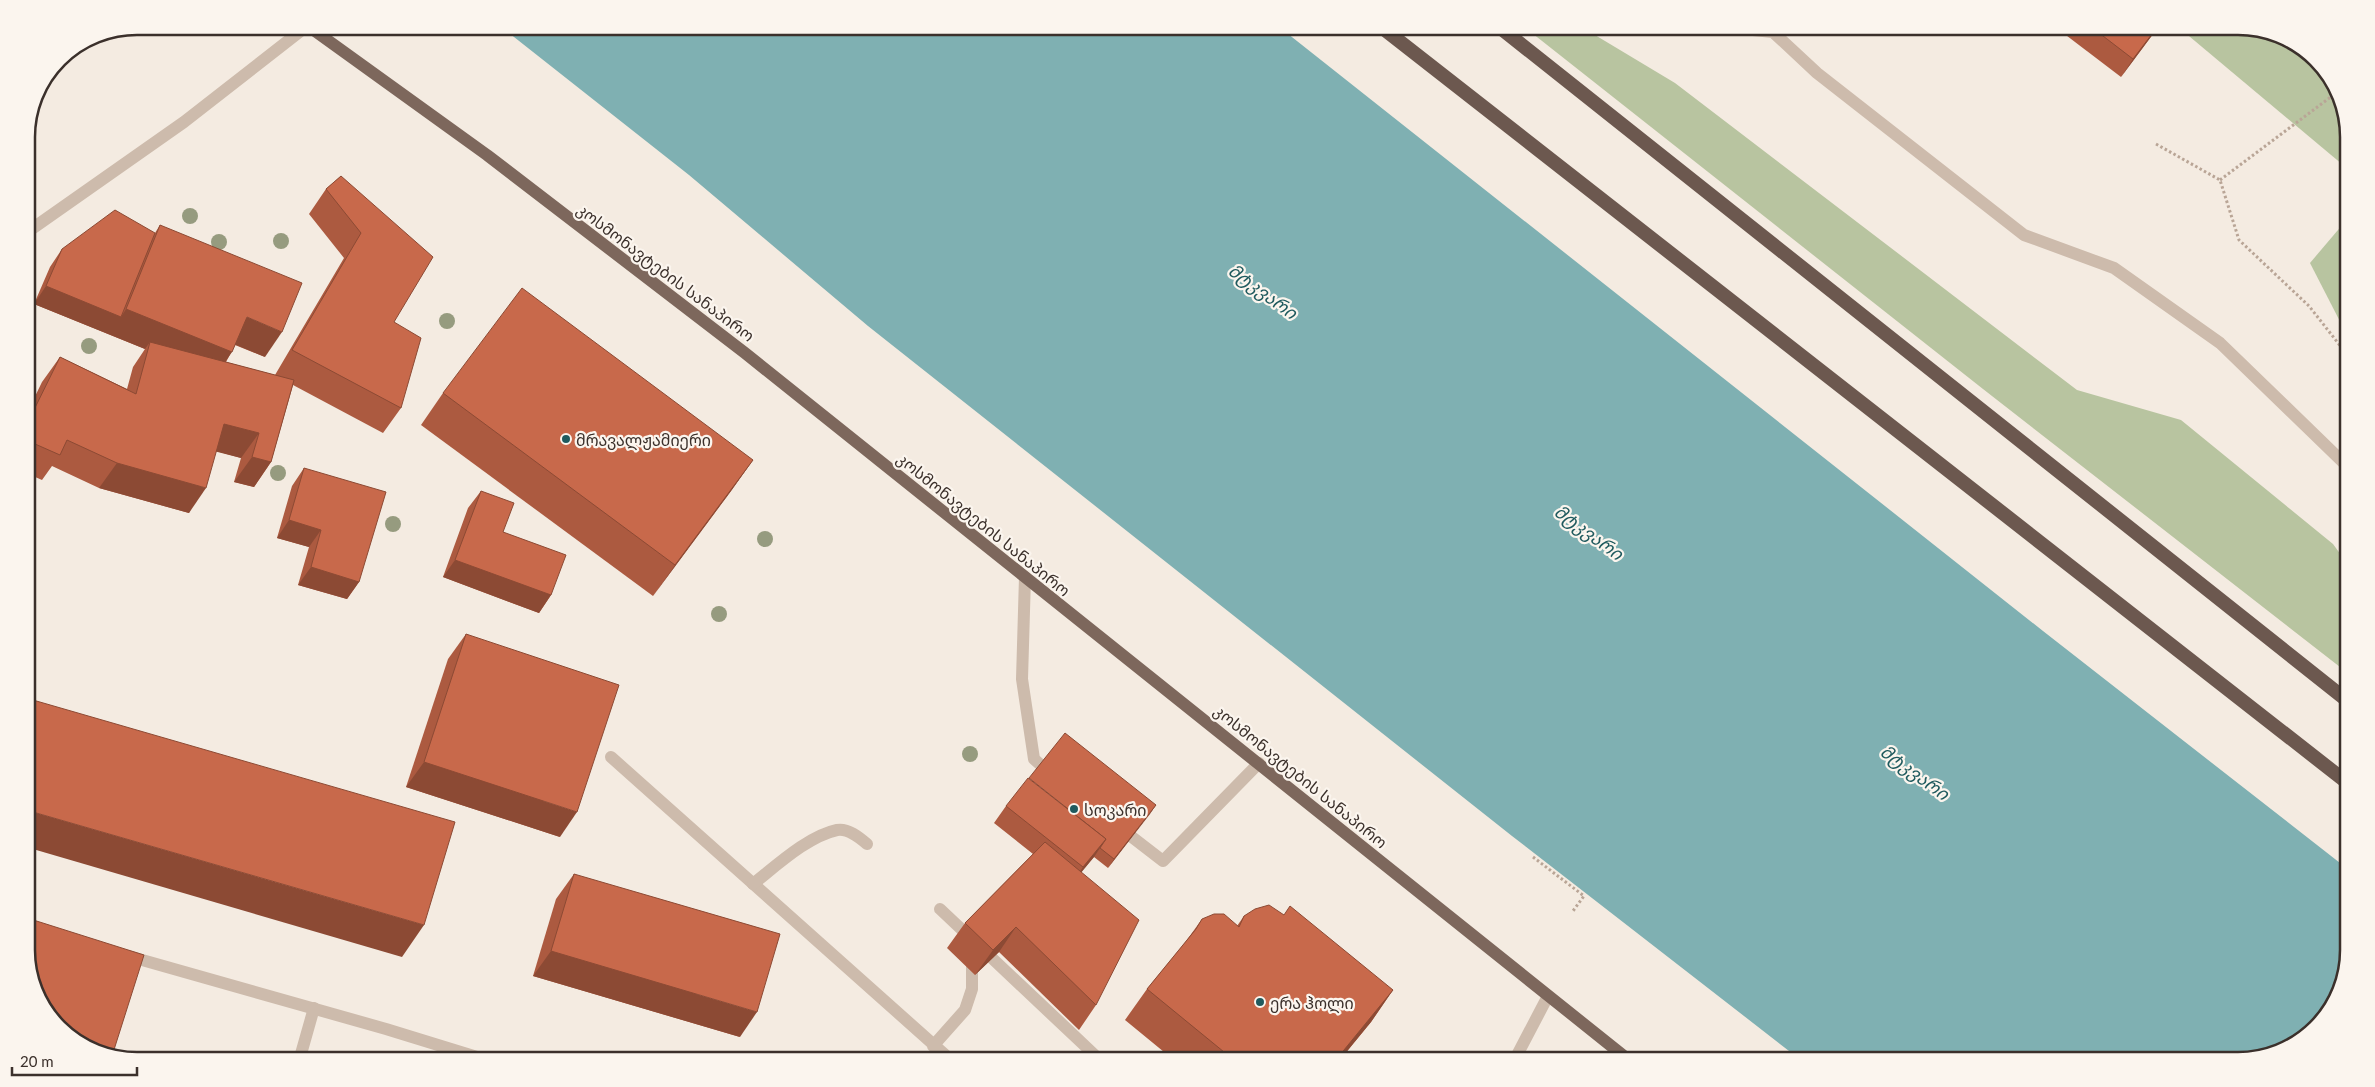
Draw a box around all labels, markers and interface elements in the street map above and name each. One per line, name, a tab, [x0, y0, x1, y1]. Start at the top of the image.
street label: კოსმონავტების სანაპირო	[573, 199, 758, 346]
water label: მტკვარი	[1224, 259, 1302, 324]
place label: მრავალჟამიერი	[576, 430, 711, 451]
marker: მრავალჟამიერი	[560, 433, 572, 445]
street label: კოსმონავტების სანაპირო	[893, 448, 1074, 600]
water label: მტკვარი	[1550, 500, 1628, 565]
street label: კოსმონავტების სანაპირო	[1210, 700, 1391, 852]
water label: მტკვარი	[1876, 740, 1954, 805]
place label: სოკარი	[1084, 800, 1146, 820]
marker: სოკარი	[1068, 803, 1080, 815]
place label: ერა ჰოლი	[1270, 993, 1354, 1014]
marker: ერა ჰოლი	[1254, 996, 1266, 1008]
scale bar	[12, 1044, 138, 1076]
text: 20 m	[20, 1052, 54, 1070]

